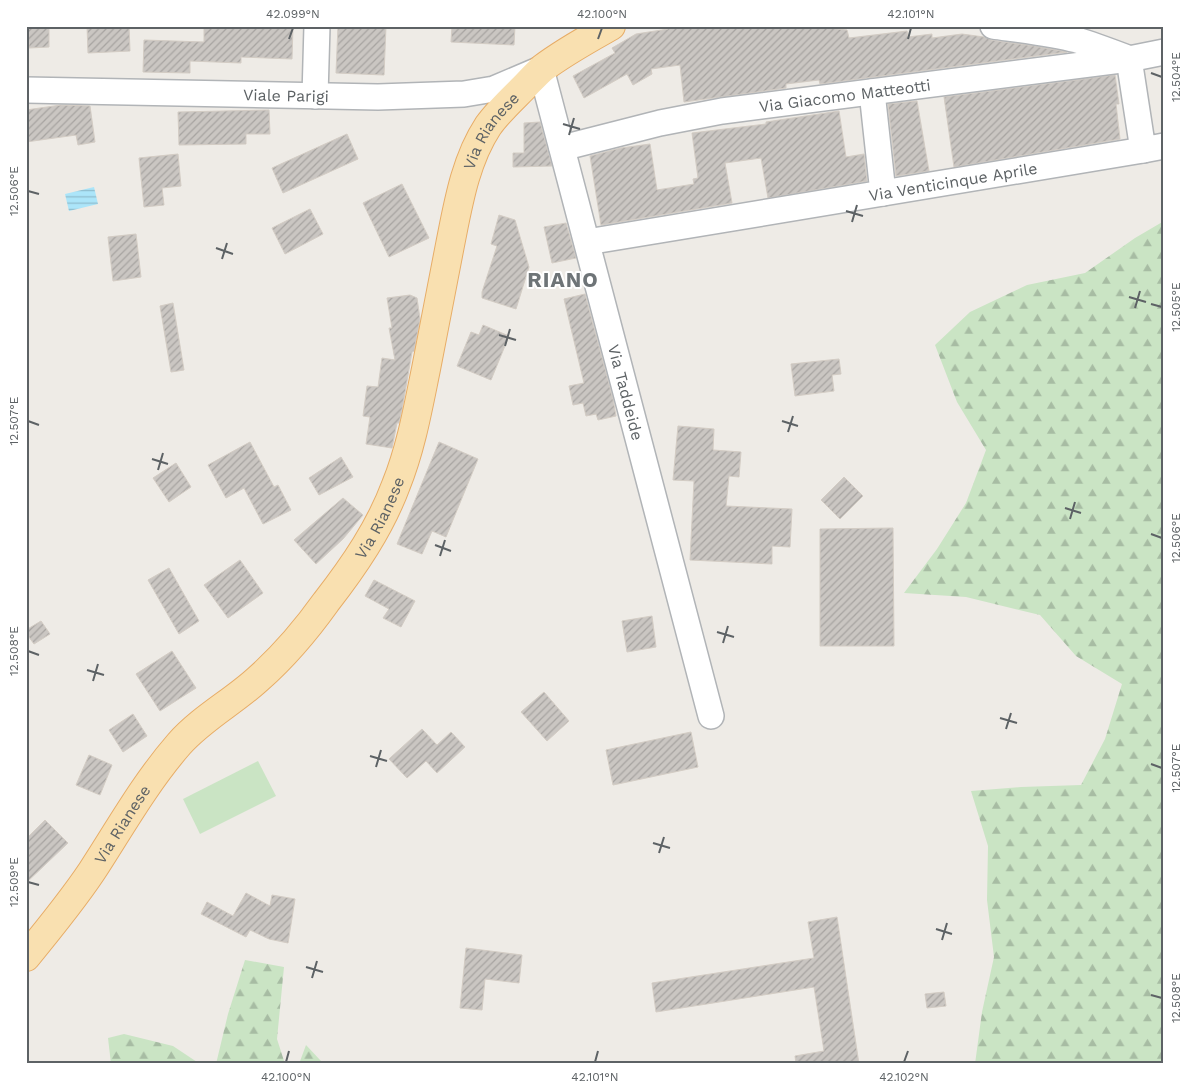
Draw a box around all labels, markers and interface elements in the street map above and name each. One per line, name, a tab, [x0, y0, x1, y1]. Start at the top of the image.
text: 42.099°N	[266, 7, 320, 21]
text: 42.100°N	[577, 7, 627, 21]
text: 42.101°N	[887, 7, 935, 21]
text: 12.504°E	[1169, 52, 1183, 102]
street label: Via Giacomo Matteotti	[758, 75, 932, 116]
street label: Viale Parigi	[243, 85, 329, 106]
street label: Via Rianese	[459, 88, 523, 172]
street label: Via Venticinque Aprile	[867, 159, 1039, 205]
text: 12.506°E	[7, 166, 21, 216]
district label: RIANO	[527, 267, 599, 292]
text: 12.505°E	[1169, 282, 1183, 332]
street label: Via Taddeide	[604, 343, 647, 443]
text: 12.507°E	[7, 396, 21, 445]
street label: Via Rianese	[351, 474, 408, 563]
text: 12.506°E	[1169, 513, 1183, 563]
text: 12.508°E	[7, 626, 21, 676]
text: 12.507°E	[1169, 743, 1183, 792]
street label: Via Rianese	[90, 782, 154, 867]
text: 12.509°E	[7, 857, 21, 907]
text: 12.508°E	[1169, 973, 1183, 1023]
text: 42.100°N	[261, 1070, 311, 1084]
text: 42.101°N	[571, 1070, 619, 1084]
text: 42.102°N	[879, 1070, 929, 1084]

